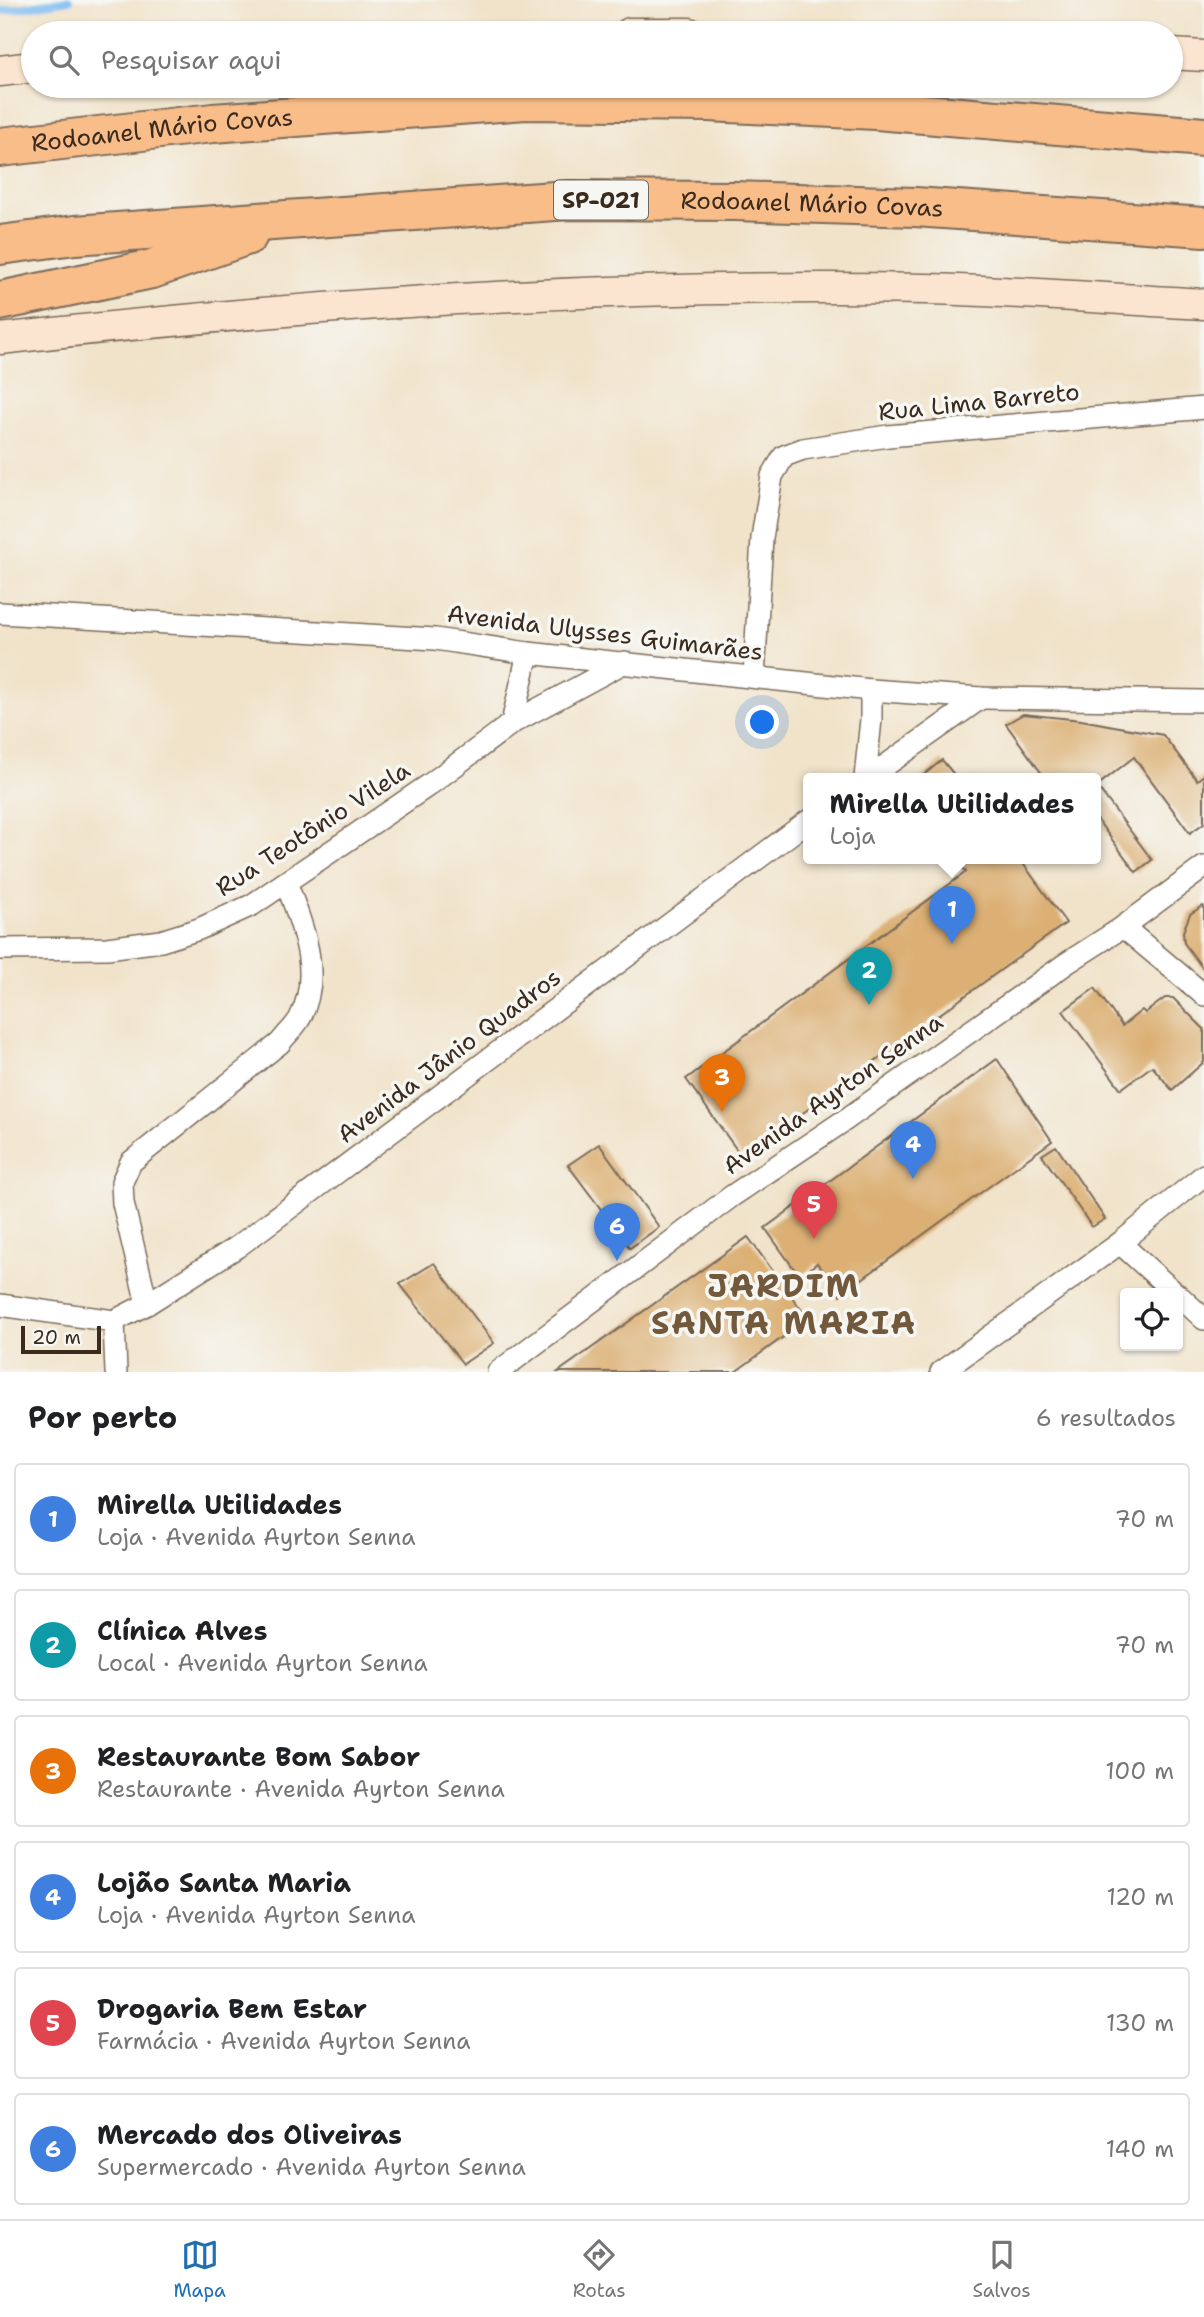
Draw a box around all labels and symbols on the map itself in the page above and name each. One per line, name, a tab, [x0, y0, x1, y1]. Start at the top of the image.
street label: Rodoanel Mário Covas	[29, 101, 294, 159]
road number: SP-021	[554, 181, 648, 220]
street label: Rodoanel Mário Covas	[680, 185, 945, 225]
street label: Rua Lima Barreto	[877, 376, 1081, 428]
street label: Avenida Ulysses Guimarães	[445, 598, 765, 668]
your location	[745, 705, 779, 739]
street label: Rua Teotônio Vilela	[210, 754, 416, 904]
pin: 1	[929, 886, 975, 944]
pin: 2	[846, 947, 892, 1005]
street label: Avenida Jânio Quadros	[331, 961, 567, 1151]
street label: Avenida Ayrton Senna	[717, 1006, 949, 1182]
pin: 3	[699, 1054, 745, 1112]
pin: 4	[890, 1121, 936, 1179]
pin: 5	[791, 1181, 837, 1239]
pin: 6	[594, 1203, 640, 1261]
district label: JARDIM SANTA MARIA	[651, 1264, 917, 1344]
scale bar	[21, 1323, 102, 1355]

